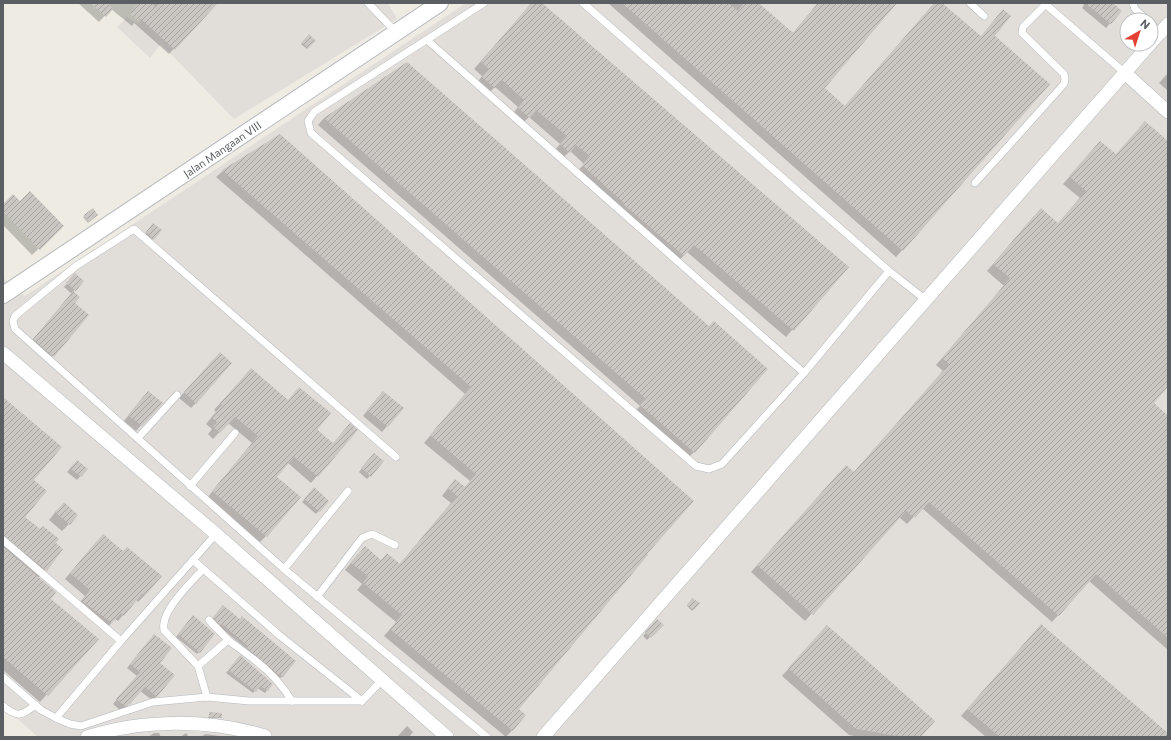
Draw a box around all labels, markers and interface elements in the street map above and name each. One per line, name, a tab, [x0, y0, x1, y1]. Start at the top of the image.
north arrow	[1119, 12, 1159, 52]
text: N	[1138, 16, 1153, 31]
street label: Jalan Mangaan VIII	[181, 118, 264, 181]

